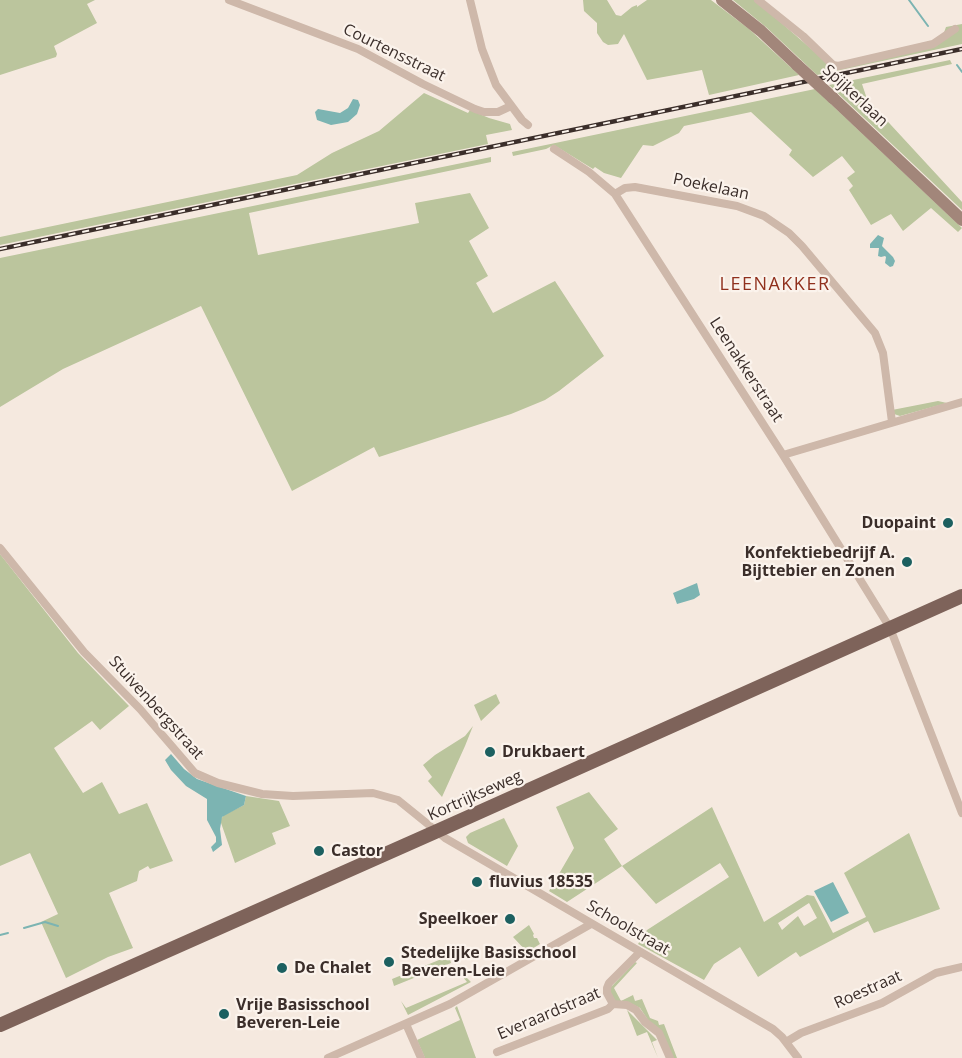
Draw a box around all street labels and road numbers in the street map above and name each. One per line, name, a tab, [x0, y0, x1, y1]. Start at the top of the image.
street label: Courtensstraat	[340, 20, 448, 86]
street label: Spijkerlaan	[818, 61, 892, 131]
street label: Poekelaan	[671, 170, 751, 204]
street label: Leenakkerstraat	[705, 314, 787, 426]
street label: Stuivenbergstraat	[105, 652, 207, 764]
street label: Kortrijkseweg	[425, 767, 525, 825]
street label: Schoolstraat	[583, 896, 673, 960]
street label: Roestraat	[831, 967, 905, 1013]
street label: Everaardstraat	[495, 984, 603, 1044]

